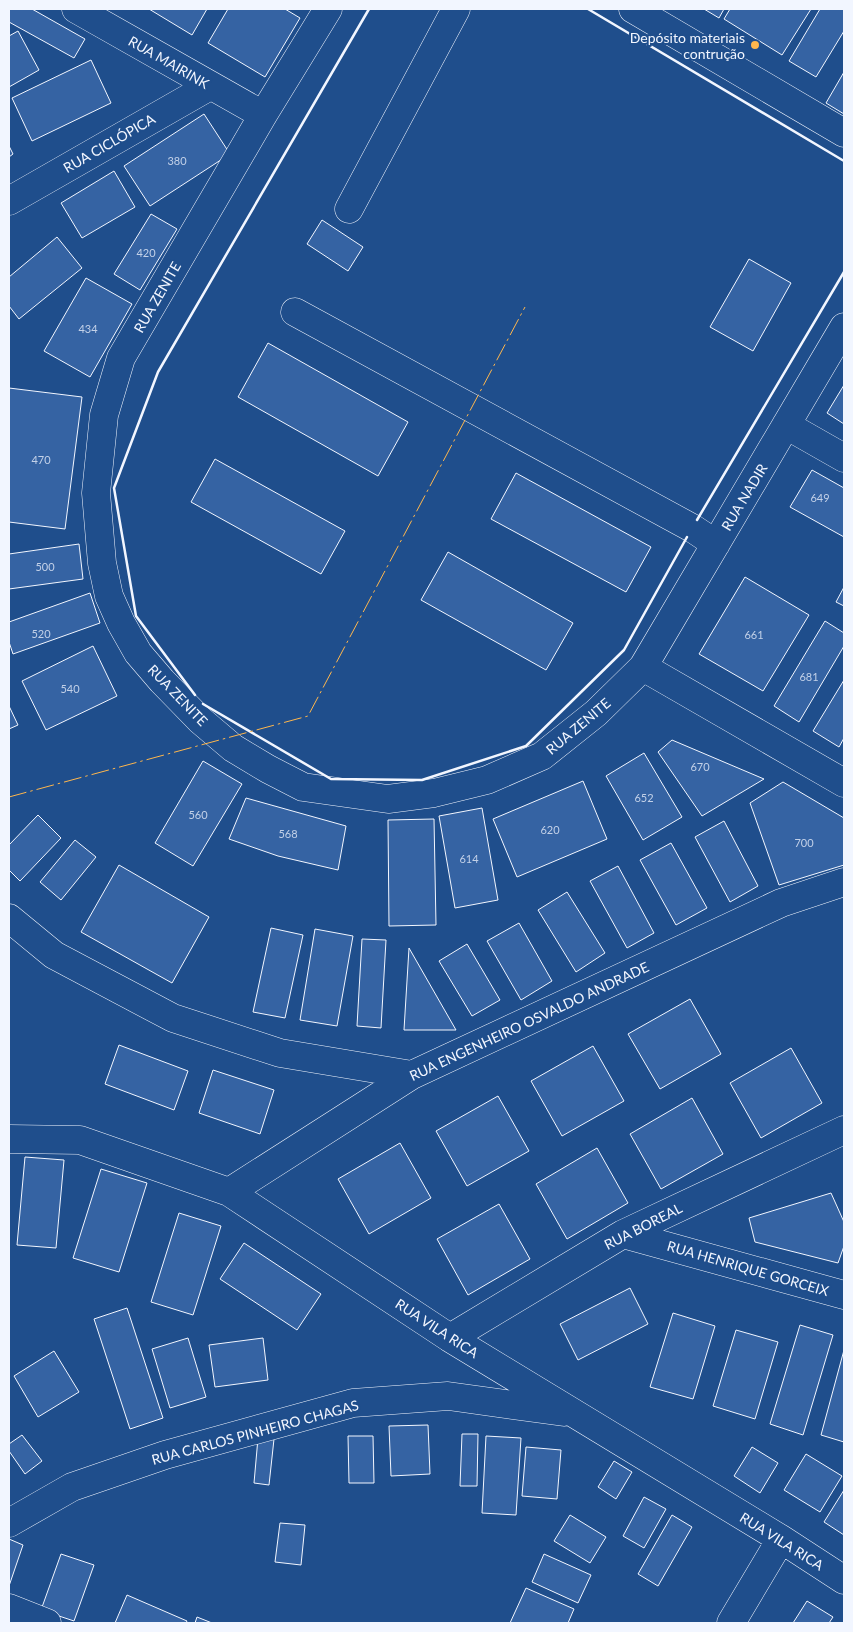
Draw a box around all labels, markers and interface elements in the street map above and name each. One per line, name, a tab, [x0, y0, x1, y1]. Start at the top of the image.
place label: Depósito materiais contrução	[630, 29, 745, 62]
street label: RUA MAIRINK	[126, 32, 213, 92]
marker: Depósito materiais contrução	[749, 39, 761, 51]
street label: RUA CICLÓPICA	[60, 110, 158, 176]
house number: 380	[167, 154, 187, 167]
house number: 420	[136, 246, 156, 259]
street label: RUA ZENITE	[130, 259, 184, 335]
house number: 434	[78, 322, 98, 335]
house number: 470	[31, 453, 51, 466]
street label: RUA NADIR	[717, 460, 771, 533]
house number: 649	[810, 491, 830, 504]
house number: 500	[35, 560, 55, 573]
house number: 520	[31, 627, 51, 640]
house number: 661	[744, 628, 764, 641]
street label: RUA ZENITE	[144, 661, 212, 729]
house number: 681	[799, 670, 819, 683]
house number: 540	[60, 682, 80, 695]
street label: RUA ZENITE	[542, 694, 614, 758]
house number: 670	[690, 760, 710, 773]
house number: 652	[634, 791, 654, 804]
house number: 560	[188, 808, 208, 821]
house number: 620	[540, 823, 560, 836]
house number: 568	[278, 827, 298, 840]
house number: 700	[794, 836, 814, 849]
house number: 614	[459, 852, 479, 865]
street label: RUA ENGENHEIRO OSVALDO ANDRADE	[407, 958, 651, 1084]
street label: RUA BOREAL	[601, 1199, 685, 1253]
street label: RUA HENRIQUE GORCEIX	[665, 1237, 831, 1299]
street label: RUA VILA RICA	[392, 1295, 482, 1361]
street label: RUA CARLOS PINHEIRO CHAGAS	[150, 1396, 360, 1468]
street label: RUA VILA RICA	[737, 1508, 827, 1574]

